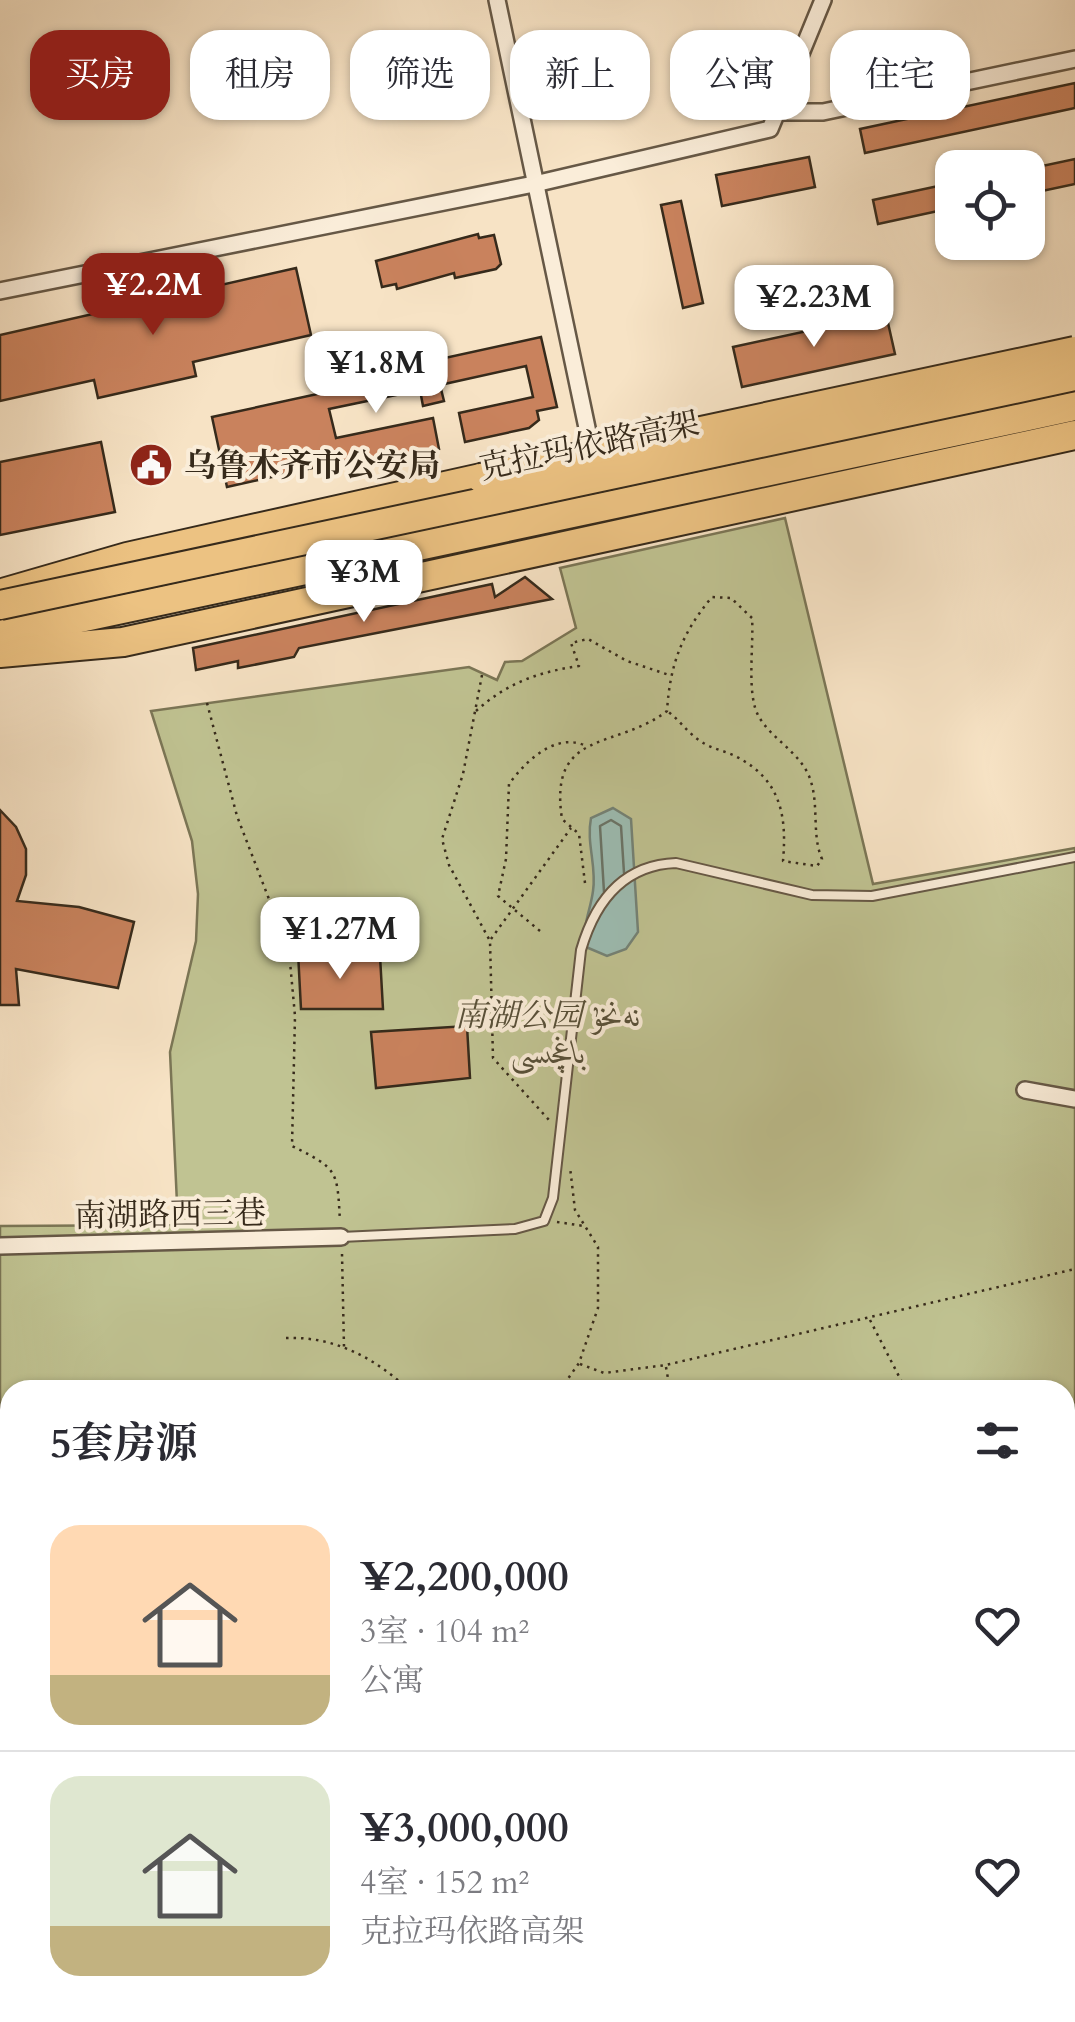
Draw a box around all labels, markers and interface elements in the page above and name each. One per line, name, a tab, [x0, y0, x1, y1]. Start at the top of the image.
chip: 买房	[30, 30, 170, 120]
chip: 租房	[190, 30, 330, 120]
chip: 筛选	[350, 30, 490, 120]
chip: 新上	[510, 30, 650, 120]
chip: 公寓	[670, 30, 810, 120]
chip: 住宅	[830, 30, 970, 120]
map controls	[935, 150, 1045, 260]
button: locate	[935, 150, 1045, 260]
pin: ¥2.2M	[83, 253, 223, 338]
text: ¥2.2M	[104, 263, 202, 307]
pin: ¥2.23M	[733, 265, 895, 350]
text: ¥2.23M	[756, 275, 872, 319]
pin: ¥1.8M	[306, 331, 446, 416]
text: ¥1.8M	[327, 341, 425, 385]
street label: 克拉玛依路高架	[475, 401, 703, 491]
public building icon: 乌鲁木齐市公安局	[128, 442, 174, 488]
place label: 乌鲁木齐市公安局	[184, 444, 440, 488]
pin: ¥3M	[316, 540, 412, 625]
text: ¥3M	[328, 550, 400, 594]
pin: ¥1.27M	[259, 897, 421, 982]
text: ¥1.27M	[282, 907, 398, 951]
park label: 南湖公园 نەنخۇ باغچىسى	[455, 994, 641, 1075]
street label: 南湖路西三巷	[74, 1191, 266, 1239]
icon: filters	[970, 1413, 1025, 1468]
text: 5套房源	[50, 1415, 198, 1472]
text: ¥2,200,000	[360, 1548, 569, 1605]
icon: home	[130, 1565, 250, 1685]
icon: heart	[970, 1598, 1025, 1653]
text: 3室 · 104 m²	[360, 1610, 529, 1654]
text: 公寓	[360, 1659, 424, 1703]
text: ¥3,000,000	[360, 1799, 569, 1856]
icon: home	[130, 1816, 250, 1936]
icon: heart	[970, 1849, 1025, 1904]
text: 4室 · 152 m²	[360, 1861, 529, 1905]
text: 克拉玛依路高架	[360, 1910, 584, 1954]

